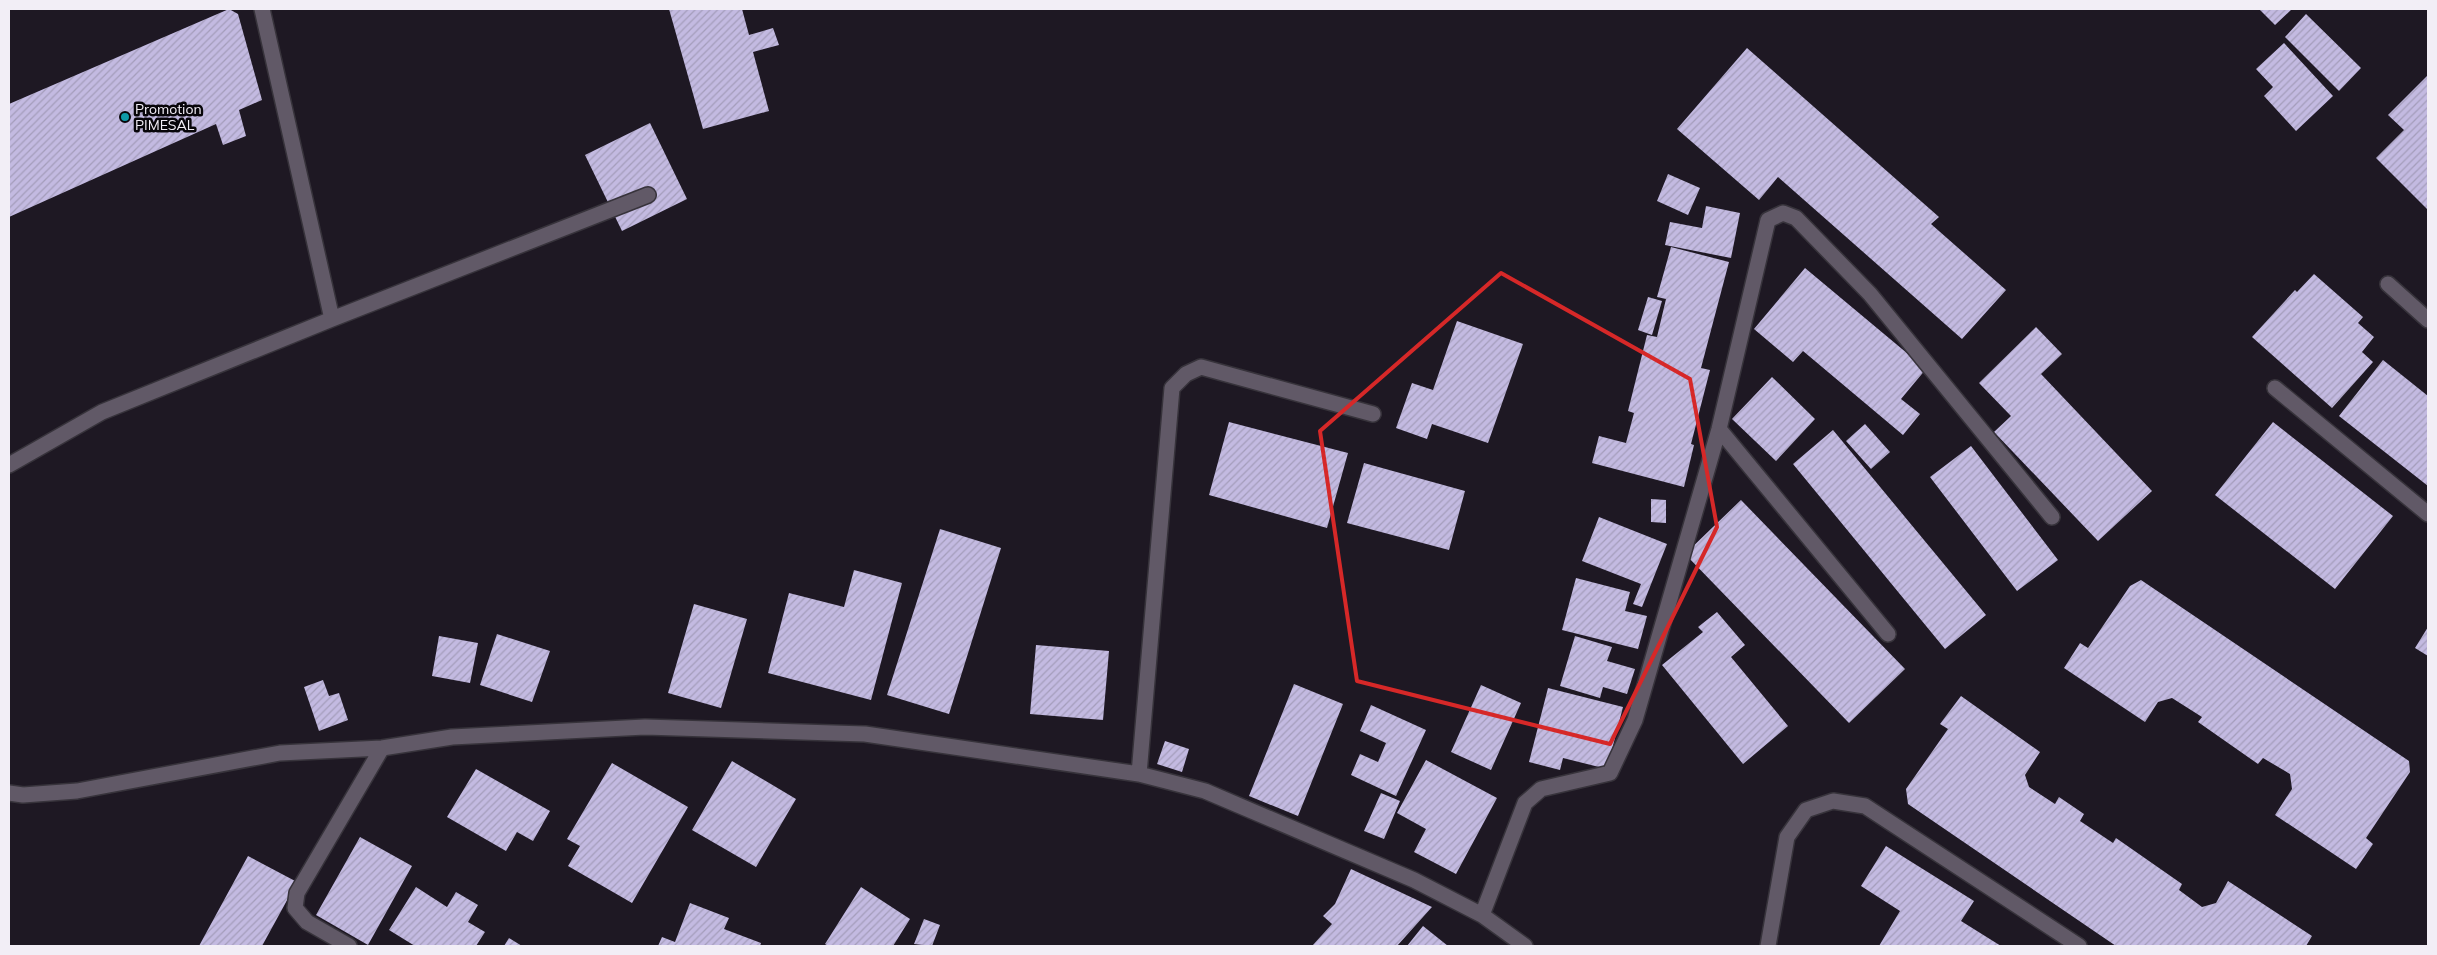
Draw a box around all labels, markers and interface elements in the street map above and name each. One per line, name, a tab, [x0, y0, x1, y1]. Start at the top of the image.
place label: Promotion PIMESAL	[135, 100, 202, 134]
marker: Promotion PIMESAL	[119, 111, 131, 123]

